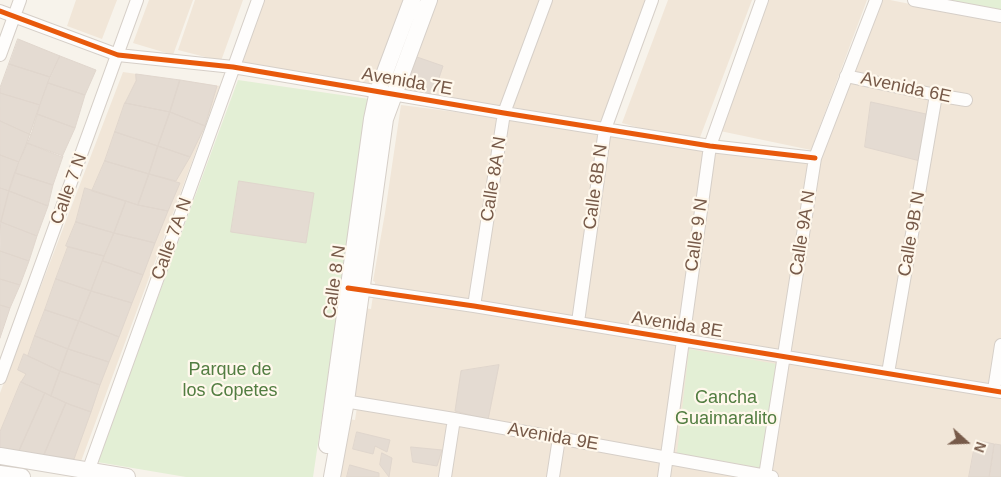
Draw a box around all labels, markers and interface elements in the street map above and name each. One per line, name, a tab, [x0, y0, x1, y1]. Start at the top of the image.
street label: Avenida 7E	[360, 63, 454, 101]
street label: Avenida 6E	[859, 68, 953, 108]
street label: Calle 8A N	[477, 135, 511, 223]
street label: Calle 8B N	[579, 143, 613, 231]
street label: Calle 7 N	[46, 151, 92, 227]
street label: Calle 9A N	[786, 189, 820, 277]
street label: Calle 9B N	[894, 190, 930, 278]
street label: Calle 7A N	[147, 195, 197, 283]
street label: Calle 9 N	[681, 197, 713, 273]
street label: Calle 8 N	[319, 244, 351, 320]
street label: Avenida 8E	[630, 307, 724, 343]
park label: Parque de los Copetes	[182, 359, 278, 402]
park label: Cancha Guaimaralito	[675, 387, 777, 429]
north arrow	[941, 417, 991, 467]
street label: Avenida 9E	[506, 418, 600, 456]
text: N	[971, 440, 989, 455]

